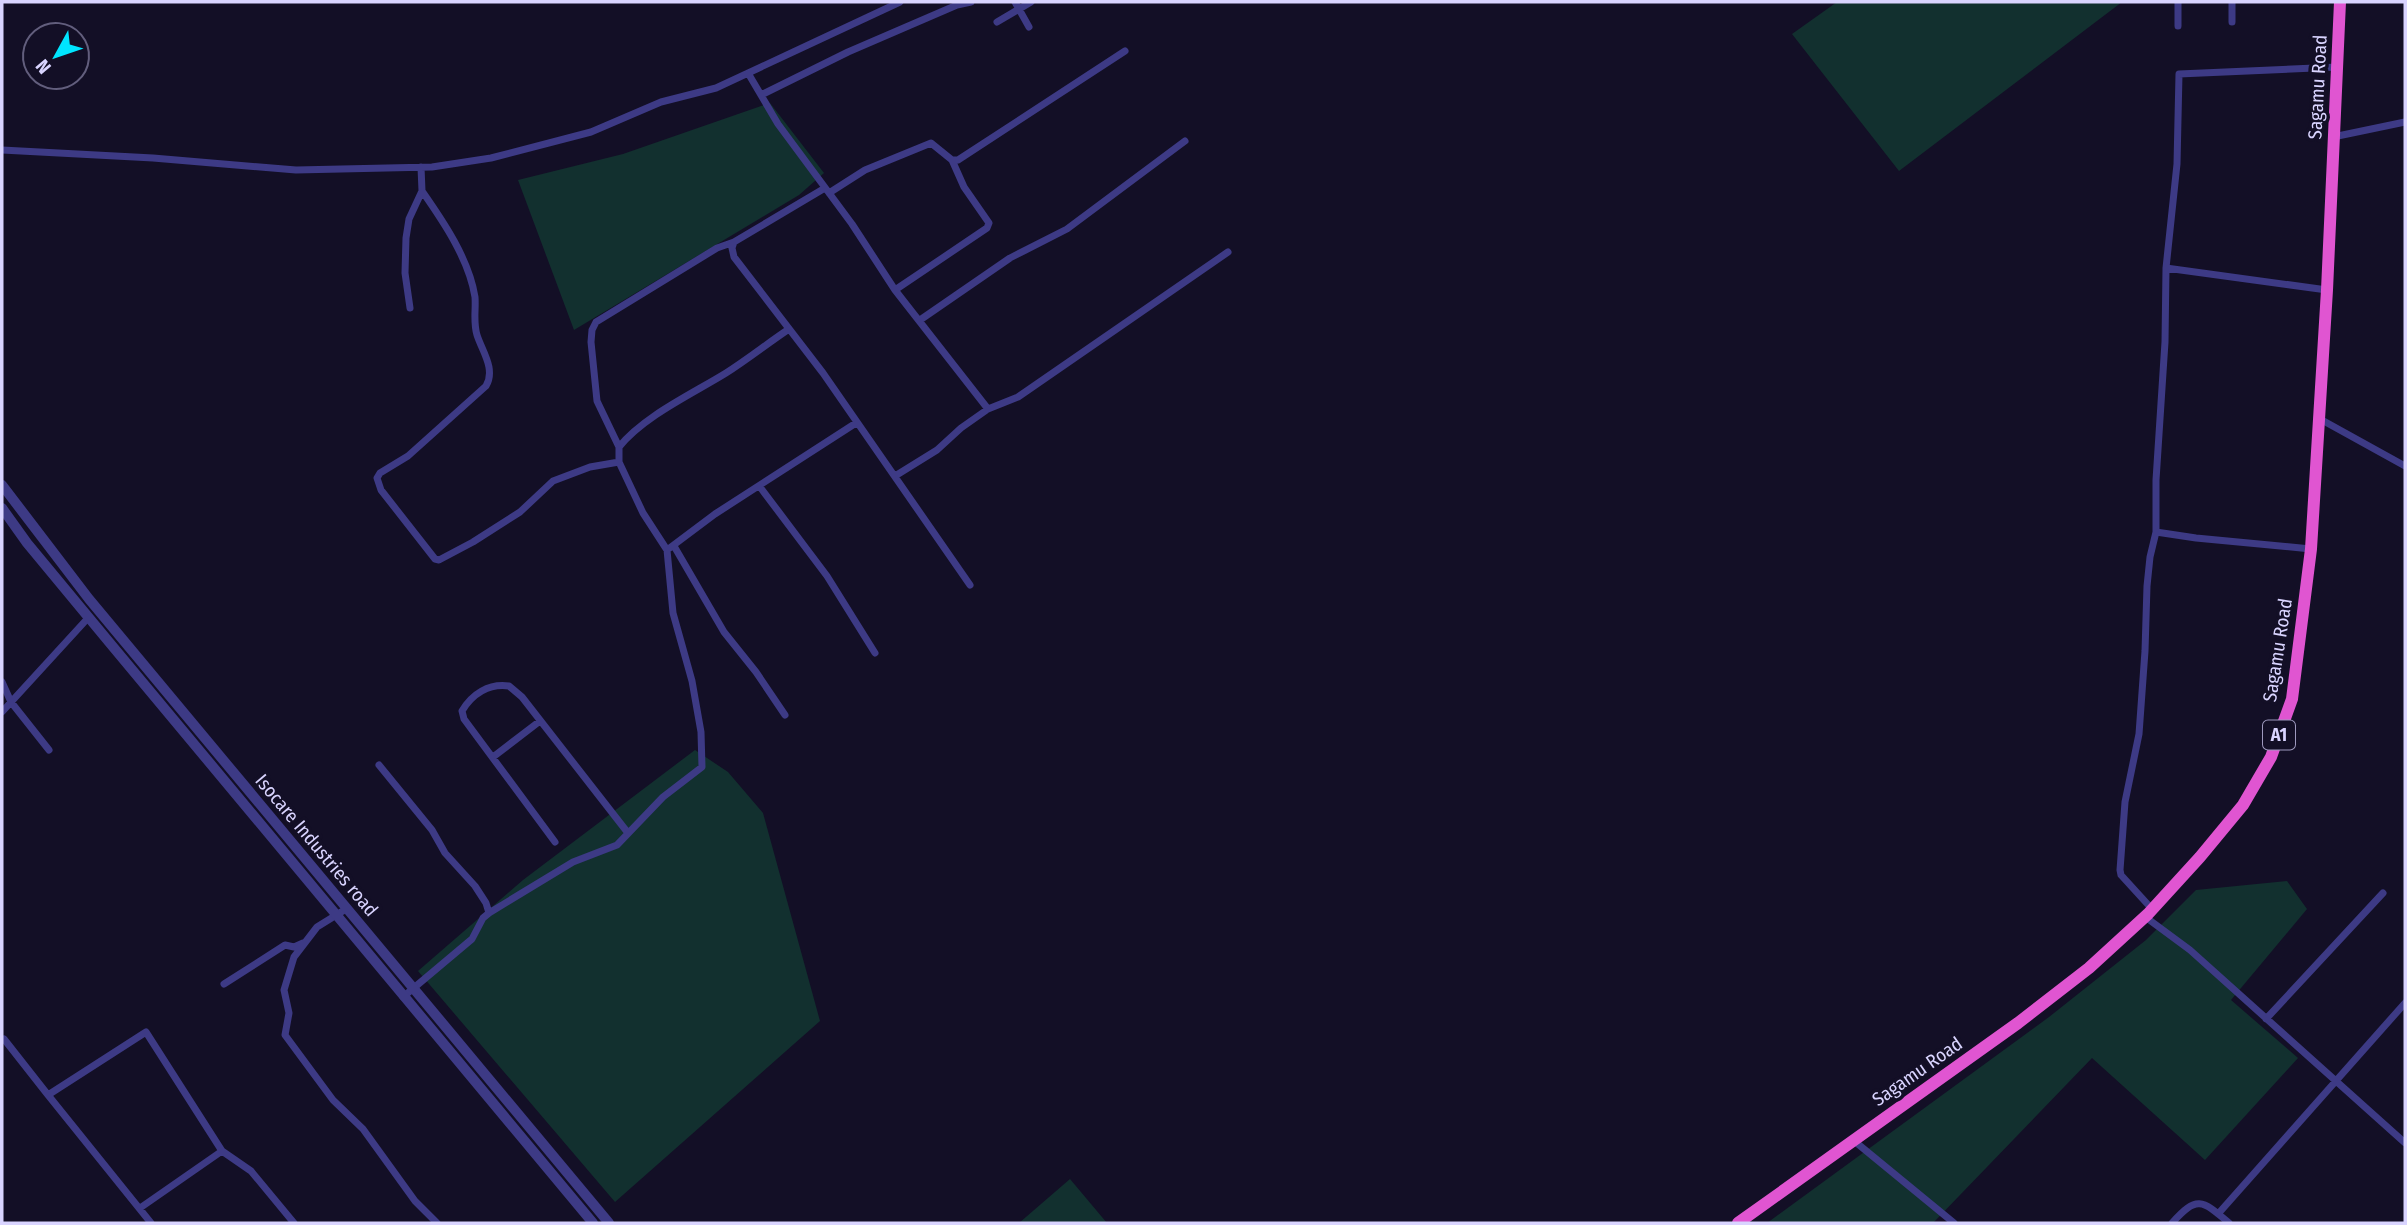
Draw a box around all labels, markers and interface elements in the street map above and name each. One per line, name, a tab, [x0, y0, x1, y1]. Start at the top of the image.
north arrow	[21, 21, 91, 91]
street label: Sagamu Road	[2303, 34, 2332, 140]
text: N	[31, 55, 56, 78]
street label: Sagamu Road	[2258, 597, 2297, 704]
road number: A1	[2263, 720, 2295, 750]
street label: Isocare Industries road	[250, 770, 383, 921]
street label: Sagamu Road	[1868, 1032, 1967, 1111]

